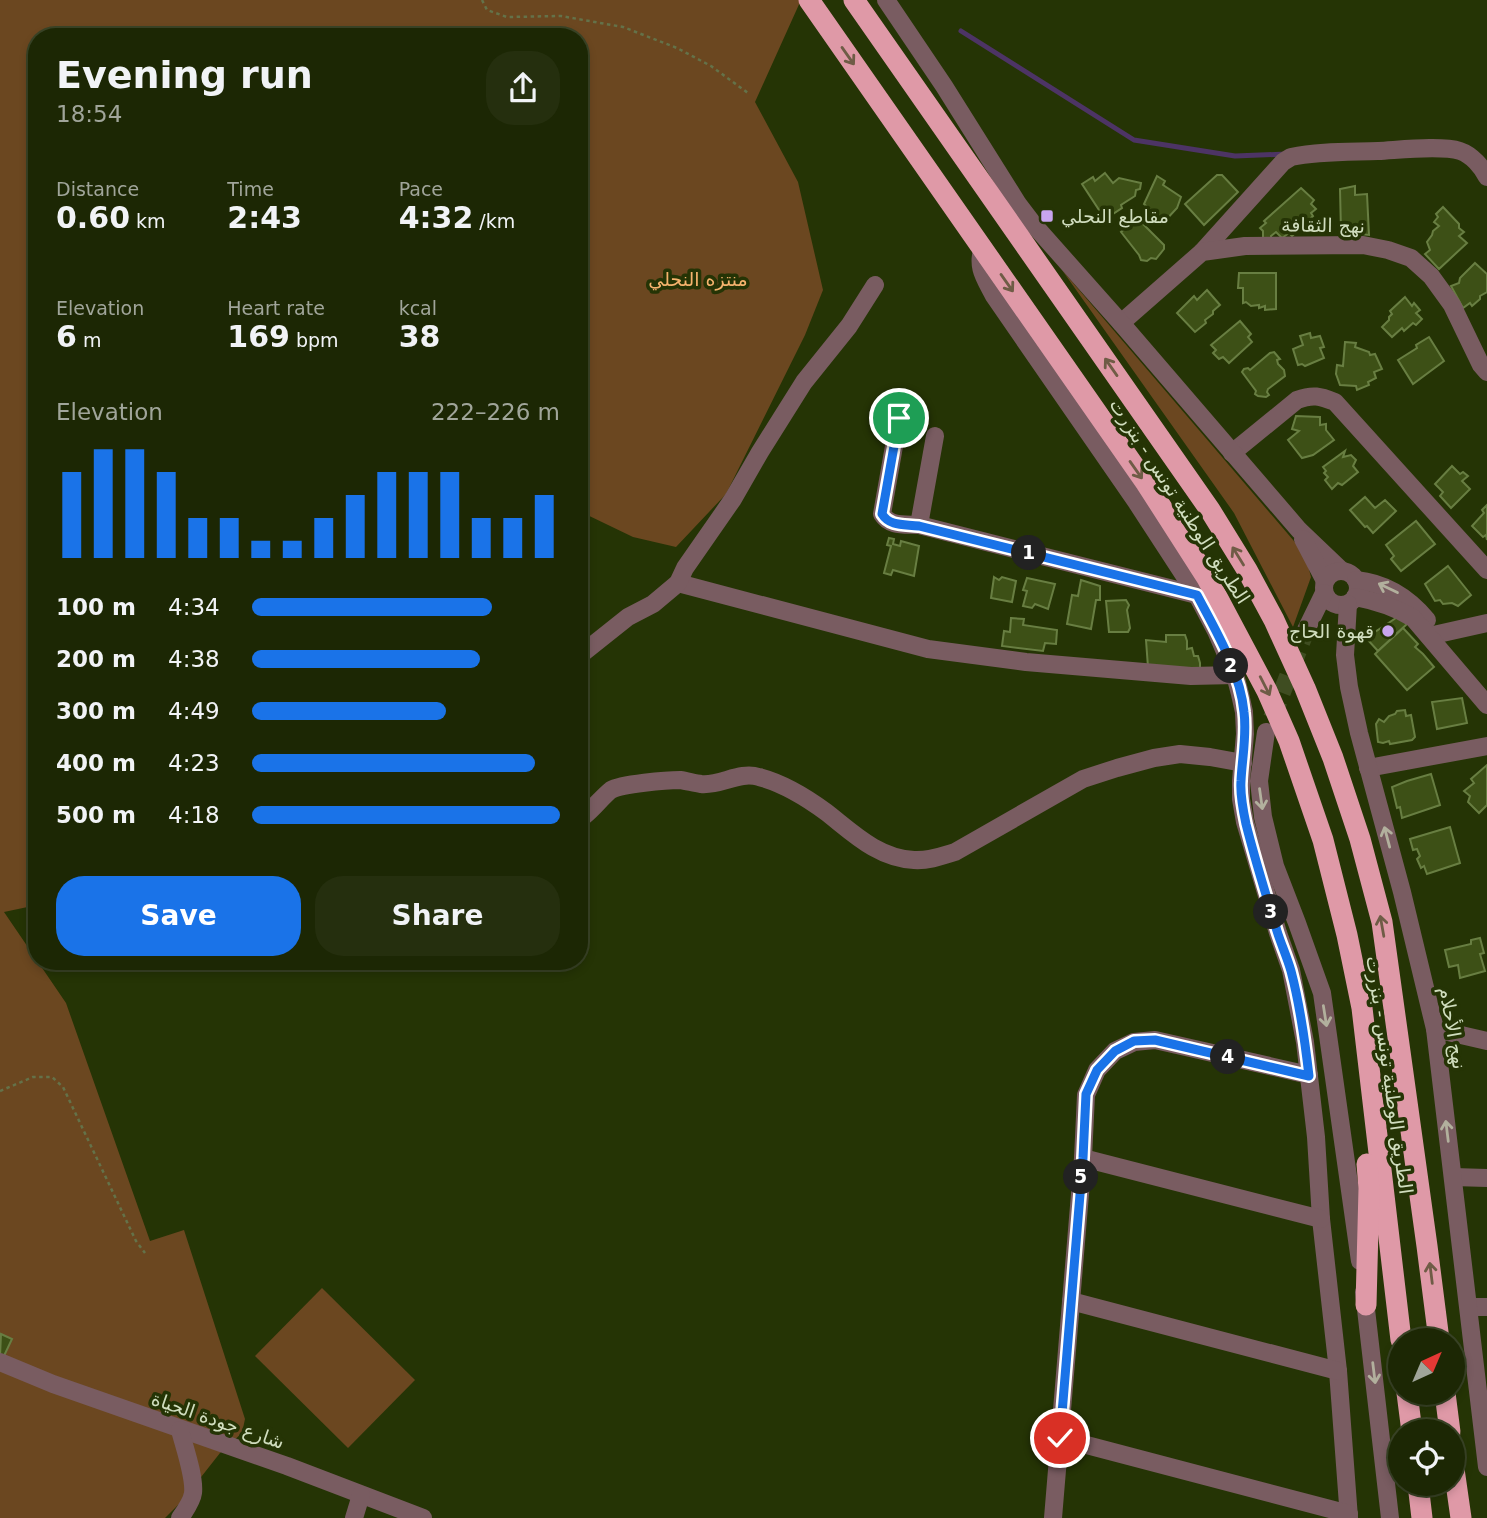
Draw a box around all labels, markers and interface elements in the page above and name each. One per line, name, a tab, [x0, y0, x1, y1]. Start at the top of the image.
one-way arrow	[841, 46, 855, 65]
button: share	[486, 51, 560, 125]
text: Evening run	[56, 53, 313, 97]
text: 18:54	[56, 101, 122, 127]
text: Distance	[56, 178, 139, 200]
text: Time	[227, 178, 274, 200]
text: Pace	[399, 178, 443, 200]
text: 0.60	[56, 200, 130, 235]
text: 2:43	[227, 200, 302, 235]
text: 4:32	[399, 200, 473, 235]
place label: مقاطع النحلي	[1061, 205, 1169, 228]
marker: مقاطع النحلي	[1039, 208, 1055, 224]
text: km	[130, 210, 166, 232]
text: /km	[473, 210, 515, 232]
street label: نهج الثقافة	[1281, 213, 1365, 238]
park label: منتزه النحلي	[648, 268, 748, 291]
one-way arrow	[1000, 272, 1014, 292]
text: Elevation	[56, 297, 144, 319]
text: Heart rate	[227, 297, 325, 319]
text: kcal	[399, 297, 437, 319]
text: 6	[56, 319, 77, 354]
text: 169	[227, 319, 290, 354]
text: 38	[399, 319, 440, 354]
text: m	[77, 329, 101, 351]
text: bpm	[290, 329, 339, 351]
one-way arrow	[1104, 358, 1118, 377]
pin	[869, 388, 929, 448]
street label: الطريق الوطنية تونس - بنزرت	[1105, 394, 1255, 608]
text: Elevation	[56, 399, 163, 425]
text: 222–226 m	[431, 399, 560, 425]
icon: arrive	[880, 399, 918, 437]
one-way arrow	[1129, 460, 1143, 479]
pin: 1	[1012, 536, 1046, 570]
text: 1	[1022, 541, 1035, 563]
one-way arrow	[1231, 546, 1245, 566]
one-way arrow	[1378, 581, 1399, 595]
text: 100 m	[56, 594, 136, 620]
text: 4:34	[168, 594, 220, 620]
place label: قهوة الحاج	[1289, 620, 1374, 643]
marker: قهوة الحاج	[1380, 623, 1396, 639]
text: 200 m	[56, 646, 136, 672]
text: 4:38	[168, 646, 220, 672]
pin: 2	[1214, 648, 1248, 684]
text: 2	[1224, 654, 1237, 676]
one-way arrow	[1258, 675, 1272, 696]
text: 300 m	[56, 698, 136, 724]
text: 4:49	[168, 698, 220, 724]
text: 400 m	[56, 750, 136, 776]
text: 4:23	[168, 750, 220, 776]
one-way arrow	[1255, 787, 1268, 810]
text: 500 m	[56, 802, 136, 828]
text: 4:18	[168, 802, 220, 828]
one-way arrow	[1380, 826, 1393, 849]
button: Save	[56, 876, 301, 956]
button: Share	[315, 876, 560, 956]
pin: 3	[1254, 894, 1288, 930]
text: 3	[1264, 900, 1277, 922]
one-way arrow	[1375, 915, 1388, 938]
street label: الطريق الوطنية تونس - بنزرت	[1361, 955, 1418, 1196]
street label: نهج الأحلام	[1434, 985, 1471, 1071]
one-way arrow	[1319, 1005, 1332, 1027]
pin: 4	[1210, 1040, 1246, 1074]
text: 4	[1221, 1045, 1234, 1067]
one-way arrow	[1441, 1120, 1454, 1143]
pin: 5	[1064, 1160, 1098, 1194]
text: 5	[1074, 1165, 1087, 1187]
one-way arrow	[1424, 1262, 1437, 1285]
north arrow	[1388, 1328, 1465, 1405]
map controls	[1388, 1328, 1465, 1496]
one-way arrow	[1368, 1361, 1381, 1384]
street label: شارع جودة الحياة	[148, 1387, 287, 1454]
pin	[1030, 1408, 1090, 1468]
icon: check	[1041, 1419, 1079, 1457]
button: locate	[1388, 1419, 1465, 1496]

